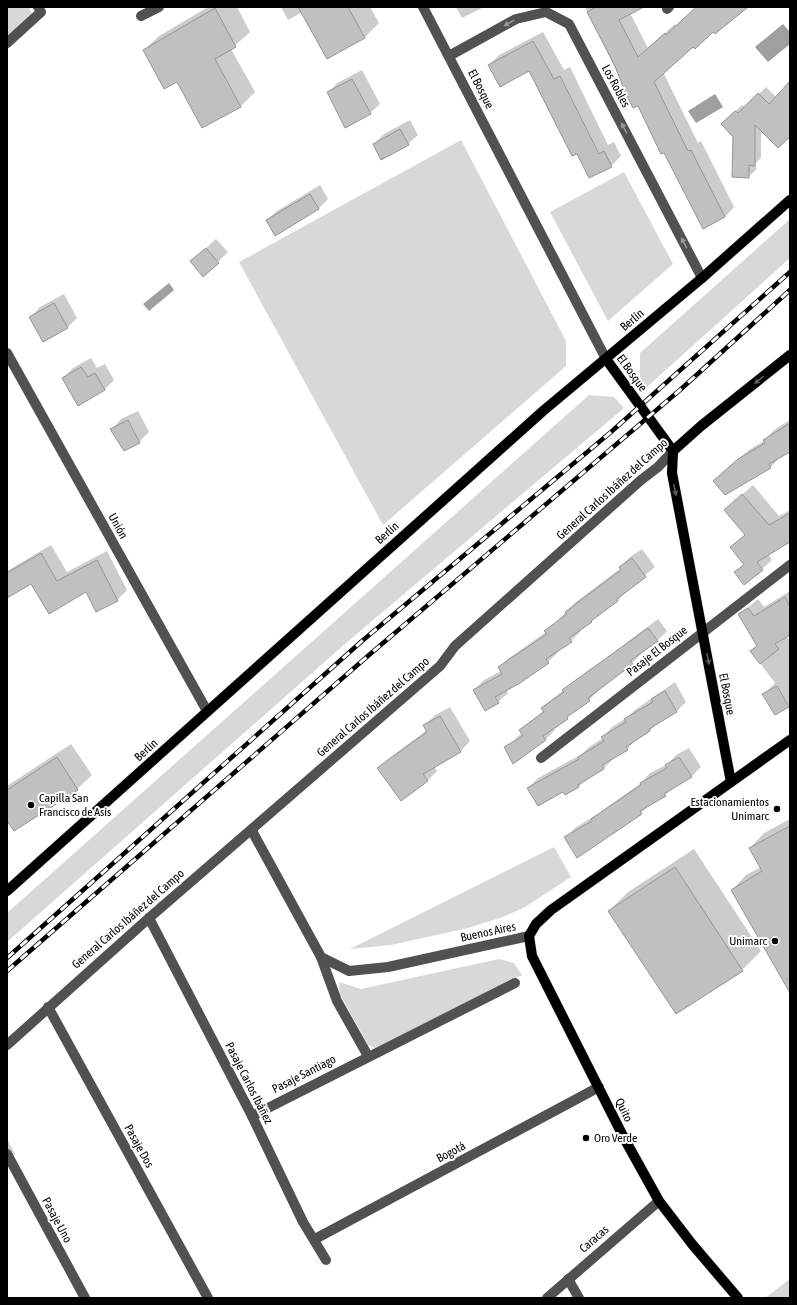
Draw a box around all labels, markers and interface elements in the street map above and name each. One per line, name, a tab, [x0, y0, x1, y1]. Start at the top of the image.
one-way arrow	[503, 20, 515, 26]
street label: Los Robles	[599, 62, 633, 110]
street label: El Bosque	[465, 67, 497, 111]
one-way arrow	[620, 122, 627, 134]
one-way arrow	[681, 237, 687, 249]
street label: Berlín	[617, 306, 647, 334]
street label: El Bosque	[614, 352, 650, 394]
one-way arrow	[754, 375, 765, 384]
street label: General Carlos Ibáñez del Campo	[554, 435, 671, 542]
one-way arrow	[673, 484, 679, 496]
street label: Unión	[105, 511, 131, 541]
street label: Berlín	[372, 519, 402, 547]
street label: Pasaje El Bosque	[624, 623, 690, 679]
one-way arrow	[705, 653, 711, 665]
street label: General Carlos Ibáñez del Campo	[314, 654, 432, 760]
street label: El Bosque	[716, 672, 738, 716]
street label: Berlín	[132, 736, 160, 764]
place label: Capilla San Francisco de Asís	[39, 791, 111, 819]
place label: Estacionamientos Unimarc	[690, 795, 770, 823]
marker: Capilla San Francisco de Asís	[26, 800, 36, 810]
marker: Estacionamientos Unimarc	[772, 804, 782, 814]
street label: General Carlos Ibáñez del Campo	[69, 866, 187, 972]
street label: Buenos Aires	[459, 919, 517, 945]
place label: Unimarc	[729, 934, 768, 948]
marker: Unimarc	[770, 936, 780, 946]
street label: Pasaje Carlos Ibáñez	[222, 1040, 276, 1127]
street label: Pasaje Santiago	[270, 1052, 339, 1096]
street label: Quito	[612, 1096, 636, 1124]
street label: Pasaje Dos	[121, 1122, 157, 1170]
place label: Oro Verde	[594, 1131, 637, 1145]
marker: Oro Verde	[581, 1133, 591, 1143]
street label: Bogotá	[434, 1139, 468, 1165]
street label: Pasaje Uno	[39, 1195, 75, 1245]
street label: Caracas	[577, 1223, 611, 1255]

